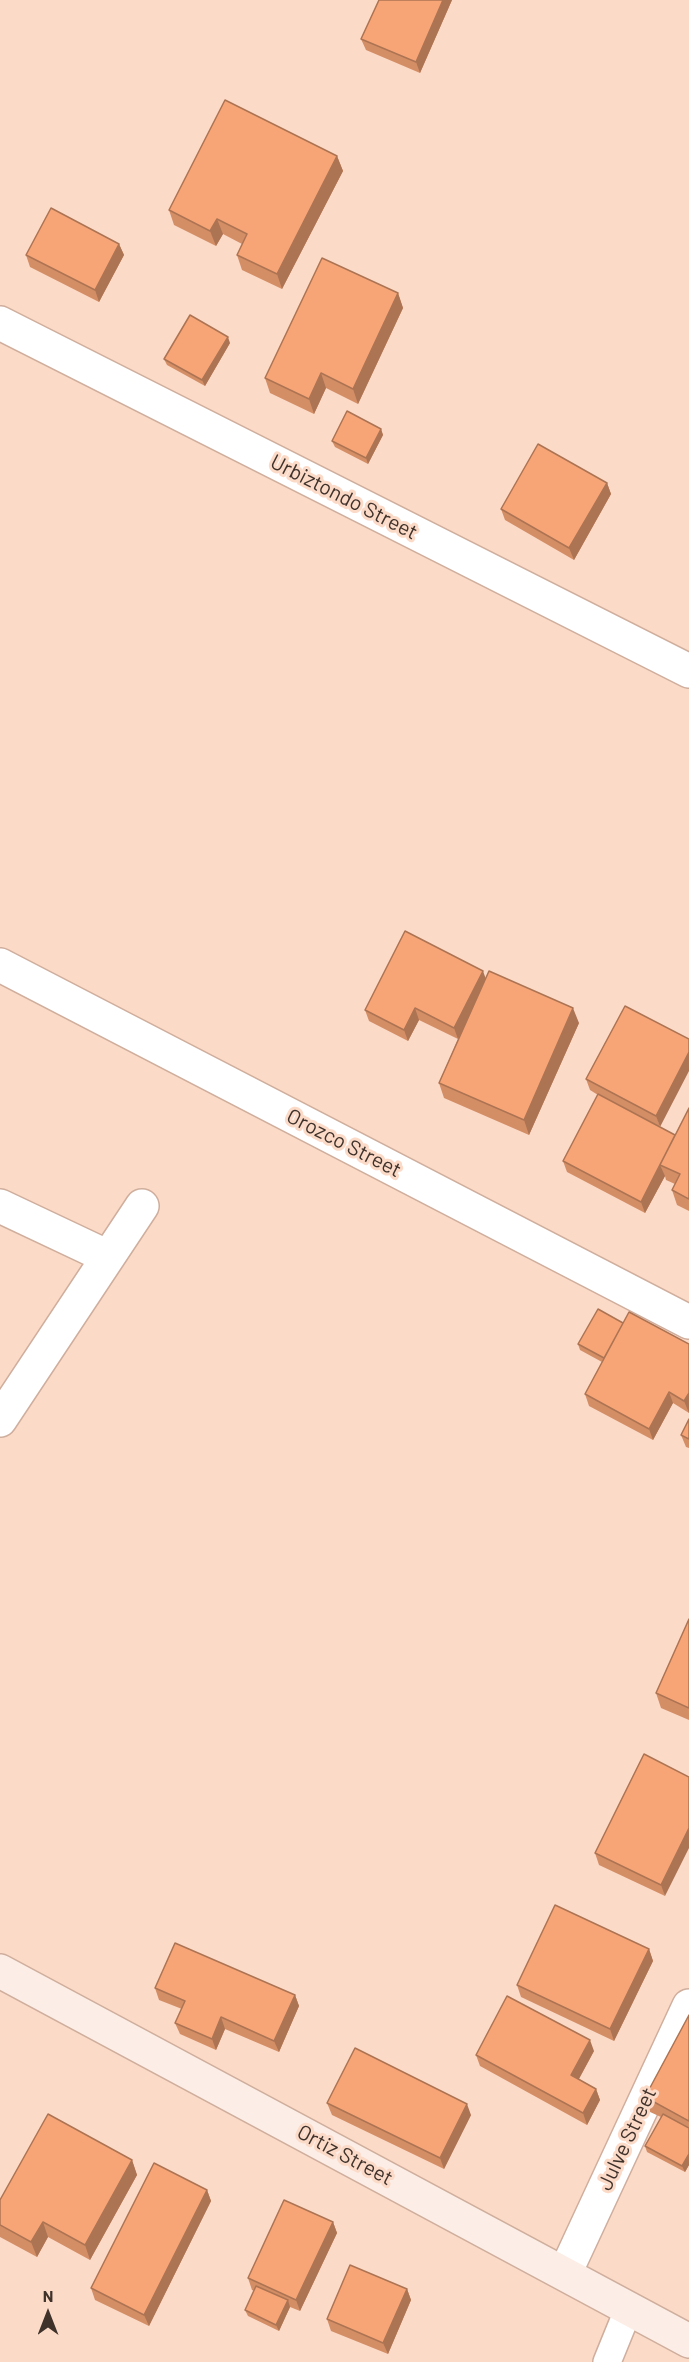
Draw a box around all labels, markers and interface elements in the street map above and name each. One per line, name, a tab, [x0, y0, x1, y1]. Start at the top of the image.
street label: Urbiztondo Street	[266, 449, 422, 545]
street label: Orozco Street	[282, 1103, 406, 1183]
street label: Julve Street	[592, 2084, 662, 2194]
street label: Ortiz Street	[293, 2119, 397, 2191]
north arrow	[18, 2284, 78, 2344]
text: N	[43, 2286, 53, 2305]

